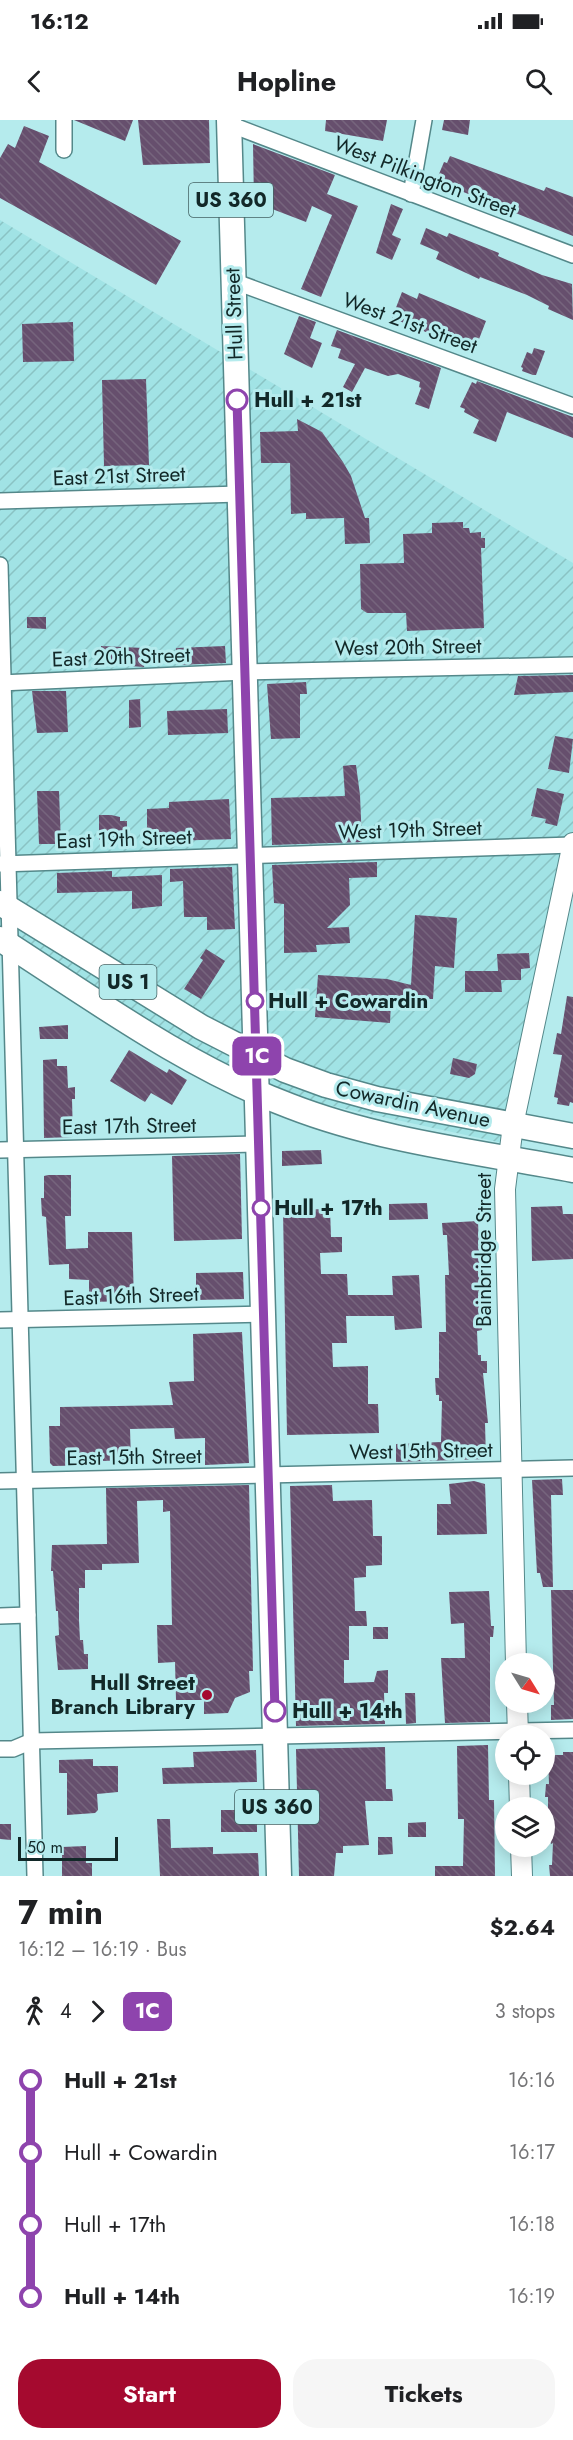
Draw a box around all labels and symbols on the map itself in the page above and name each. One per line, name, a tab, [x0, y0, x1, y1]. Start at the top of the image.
street label: West Pilkington Street	[329, 128, 521, 226]
road number: US 360	[189, 183, 273, 217]
street label: Hull Street	[217, 267, 251, 361]
street label: West 21st Street	[339, 285, 481, 361]
place label: Hull + 21st	[254, 385, 362, 415]
marker: Hull + 21st	[226, 389, 248, 411]
street label: East 21st Street	[52, 459, 186, 493]
street label: West 20th Street	[334, 631, 482, 663]
street label: East 20th Street	[51, 640, 191, 674]
street label: West 19th Street	[338, 813, 482, 847]
street label: East 19th Street	[56, 822, 192, 856]
road number: US 1	[100, 965, 156, 999]
place label: Hull + Cowardin	[268, 986, 428, 1016]
marker: Hull + Cowardin	[246, 992, 264, 1010]
line badge: 1C	[230, 1036, 284, 1076]
street label: Cowardin Avenue	[333, 1073, 493, 1135]
street label: East 17th Street	[62, 1110, 196, 1142]
street label: Bainbridge Street	[469, 1173, 499, 1327]
place label: Hull + 17th	[274, 1193, 383, 1223]
marker: Hull + 17th	[252, 1199, 270, 1217]
street label: East 16th Street	[63, 1279, 199, 1313]
street label: West 15th Street	[349, 1435, 493, 1467]
street label: East 15th Street	[66, 1441, 202, 1473]
north arrow	[495, 1653, 555, 1713]
place label: Hull Street Branch Library	[50, 1668, 196, 1722]
marker: Hull Street Branch Library	[200, 1688, 214, 1702]
place label: Hull + 14th	[292, 1696, 403, 1726]
marker: Hull + 14th	[264, 1700, 286, 1722]
road number: US 360	[235, 1790, 319, 1824]
scale bar	[18, 1834, 118, 1862]

